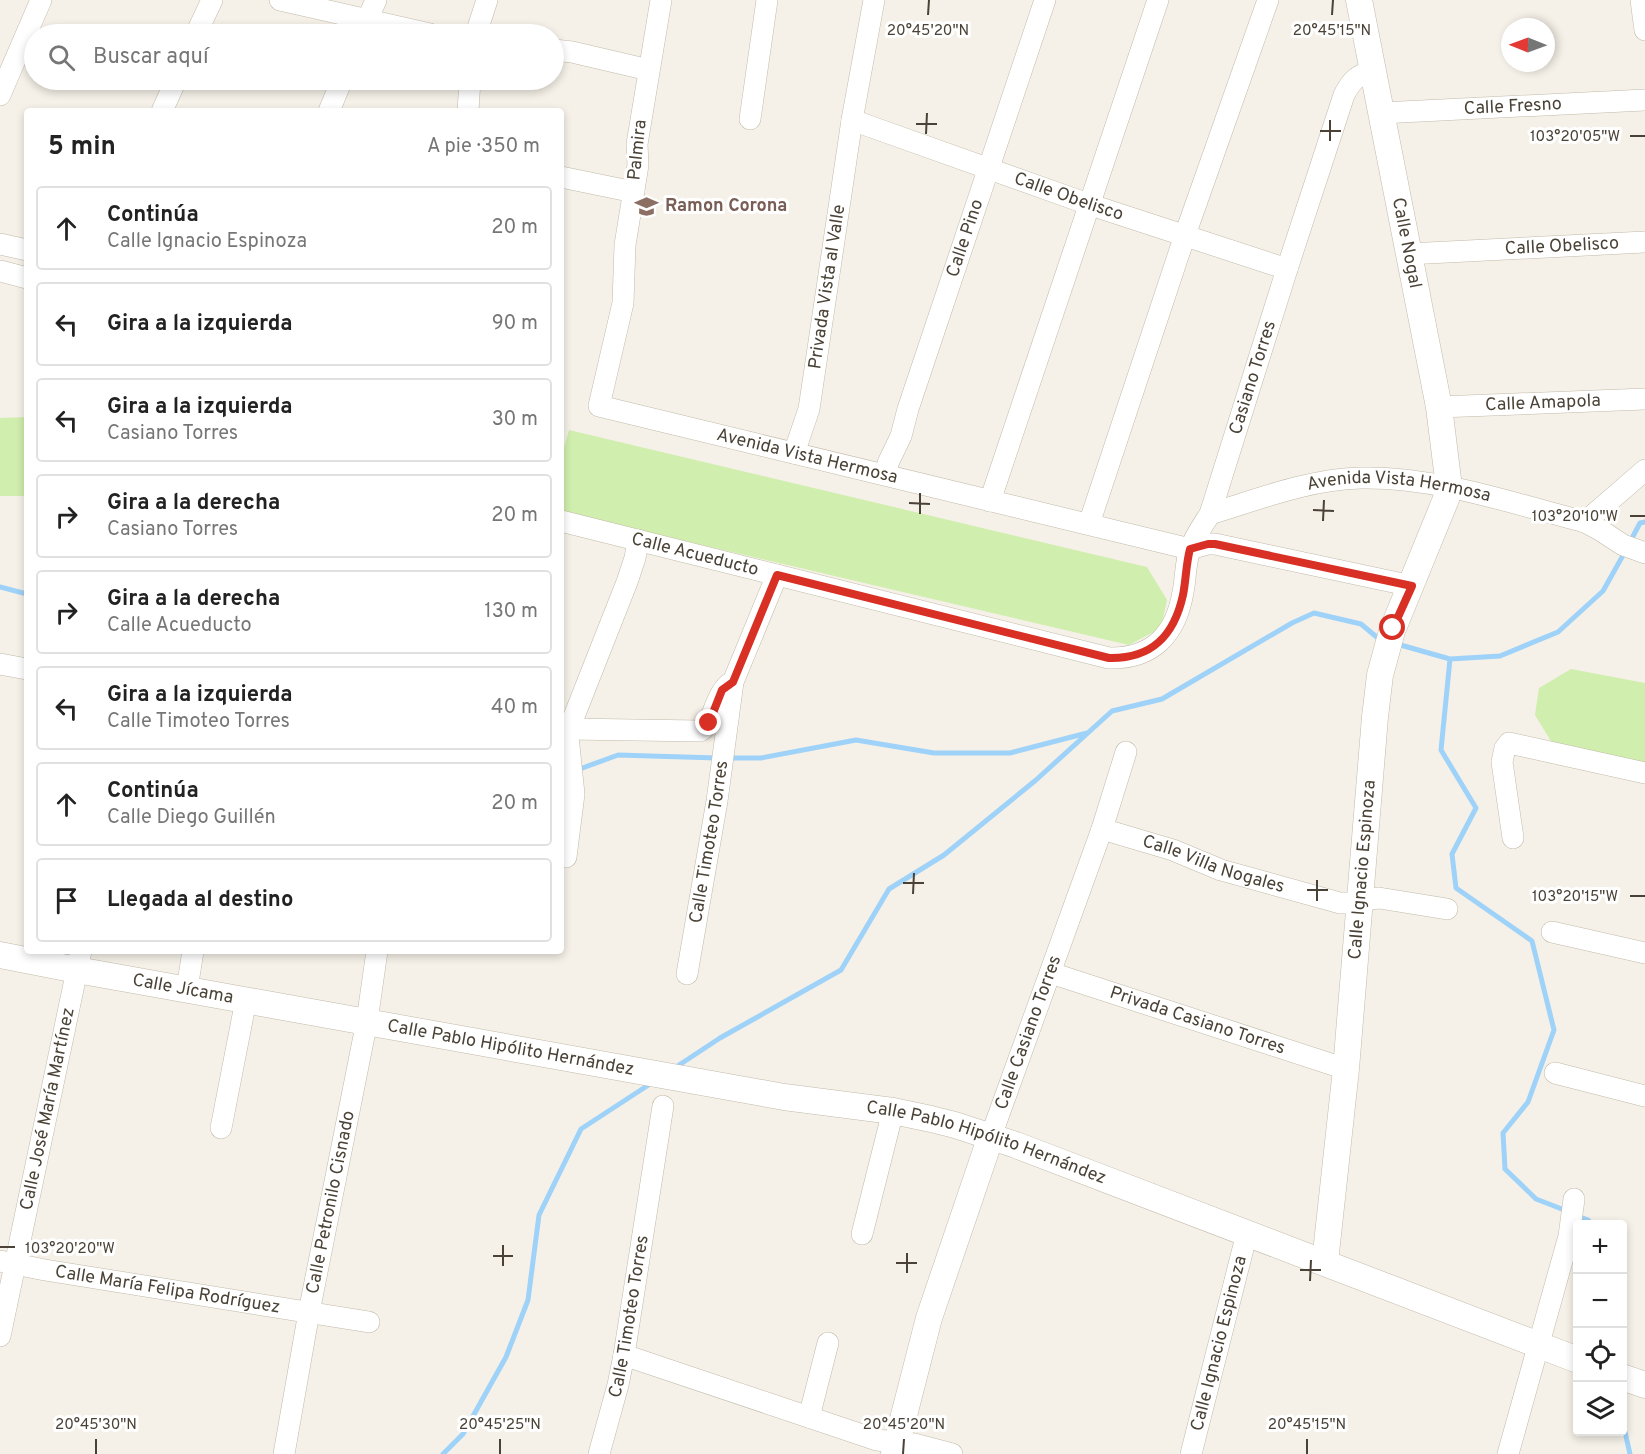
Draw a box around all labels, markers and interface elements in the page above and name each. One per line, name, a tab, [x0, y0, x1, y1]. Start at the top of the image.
north arrow	[1501, 18, 1555, 72]
text: 20°45'20"N	[887, 22, 969, 41]
text: 20°45'15"N	[1293, 22, 1371, 41]
search box	[24, 24, 564, 90]
icon: search	[45, 41, 78, 74]
text: Buscar aquí	[93, 44, 209, 71]
street label: Calle Fresno	[1463, 93, 1562, 120]
street label: Palmira	[623, 118, 653, 182]
text: 103°20'05"W	[1530, 128, 1620, 147]
text: 5 min	[48, 131, 116, 164]
text: A pie · 350 m	[427, 134, 540, 160]
street label: Calle Obelisco	[1011, 167, 1126, 226]
school or university icon: Ramon Corona	[634, 193, 660, 219]
place label: Ramon Corona	[665, 195, 787, 218]
street label: Calle Pino	[941, 196, 989, 280]
street label: Calle Nogal	[1386, 196, 1426, 290]
text: Continúa	[107, 202, 199, 229]
street label: Privada Vista al Valle	[804, 203, 851, 371]
icon: ahead	[50, 212, 83, 245]
text: 20 m	[491, 215, 538, 241]
text: Calle Ignacio Espinoza	[107, 229, 307, 255]
street label: Calle Obelisco	[1504, 232, 1620, 261]
icon: left	[50, 308, 83, 341]
text: Gira a la izquierda	[107, 311, 293, 338]
text: 90 m	[492, 311, 538, 337]
street label: Casiano Torres	[1224, 318, 1282, 437]
street label: Calle Amapola	[1485, 389, 1601, 417]
text: Gira a la izquierda	[107, 394, 293, 421]
icon: left	[50, 404, 83, 437]
text: 30 m	[492, 407, 538, 433]
text: Casiano Torres	[107, 421, 238, 447]
street label: Avenida Vista Hermosa	[714, 423, 900, 489]
street label: Avenida Vista Hermosa	[1305, 466, 1493, 508]
text: Gira a la derecha	[107, 490, 280, 517]
icon: right	[50, 500, 83, 533]
text: 20 m	[491, 503, 538, 529]
text: 103°20'10"W	[1532, 508, 1618, 527]
text: Casiano Torres	[107, 517, 238, 543]
street label: Calle Acueducto	[629, 528, 761, 581]
text: Gira a la derecha	[107, 586, 280, 613]
icon: right	[50, 596, 83, 629]
text: 130 m	[484, 599, 538, 625]
text: Calle Acueducto	[107, 613, 252, 639]
route start	[1379, 614, 1405, 640]
text: Gira a la izquierda	[107, 682, 293, 709]
icon: left	[50, 692, 83, 725]
text: 40 m	[491, 695, 538, 721]
text: Calle Timoteo Torres	[107, 709, 290, 735]
route end	[695, 709, 721, 735]
street label: Calle Timoteo Torres	[684, 759, 734, 925]
text: Continúa	[107, 778, 199, 805]
street label: Calle Ignacio Espinoza	[1344, 779, 1381, 961]
icon: ahead	[50, 788, 83, 821]
text: 20 m	[491, 791, 538, 817]
text: Calle Diego Guillén	[107, 805, 276, 831]
street label: Calle Villa Nogales	[1140, 830, 1287, 899]
icon: arrive	[50, 884, 83, 917]
text: Llegada al destino	[107, 887, 293, 914]
text: 103°20'15"W	[1532, 888, 1618, 907]
street label: Calle Casiano Torres	[990, 952, 1067, 1113]
street label: Calle Jícama	[131, 969, 235, 1009]
street label: Privada Casiano Torres	[1107, 981, 1288, 1060]
street label: Calle José María Martínez	[15, 1005, 80, 1212]
street label: Calle Pablo Hipólito Hernández	[385, 1014, 636, 1081]
street label: Calle Pablo Hipólito Hernández	[865, 1096, 1109, 1190]
street label: Calle Petronilo Cisnado	[301, 1109, 360, 1296]
map controls	[1573, 1220, 1627, 1436]
button: +	[1573, 1220, 1627, 1274]
street label: Calle Timoteo Torres	[603, 1233, 654, 1401]
text: 103°20'20"W	[25, 1240, 115, 1259]
street label: Calle Ignacio Espinoza	[1186, 1253, 1252, 1434]
street label: Calle María Felipa Rodríguez	[53, 1260, 282, 1319]
button: −	[1573, 1274, 1627, 1328]
button: locate	[1573, 1328, 1627, 1382]
button: layers	[1573, 1382, 1627, 1436]
text: 20°45'30"N	[55, 1416, 137, 1435]
text: 20°45'25"N	[459, 1416, 541, 1435]
text: 20°45'20"N	[863, 1416, 945, 1435]
text: 20°45'15"N	[1268, 1416, 1346, 1435]

